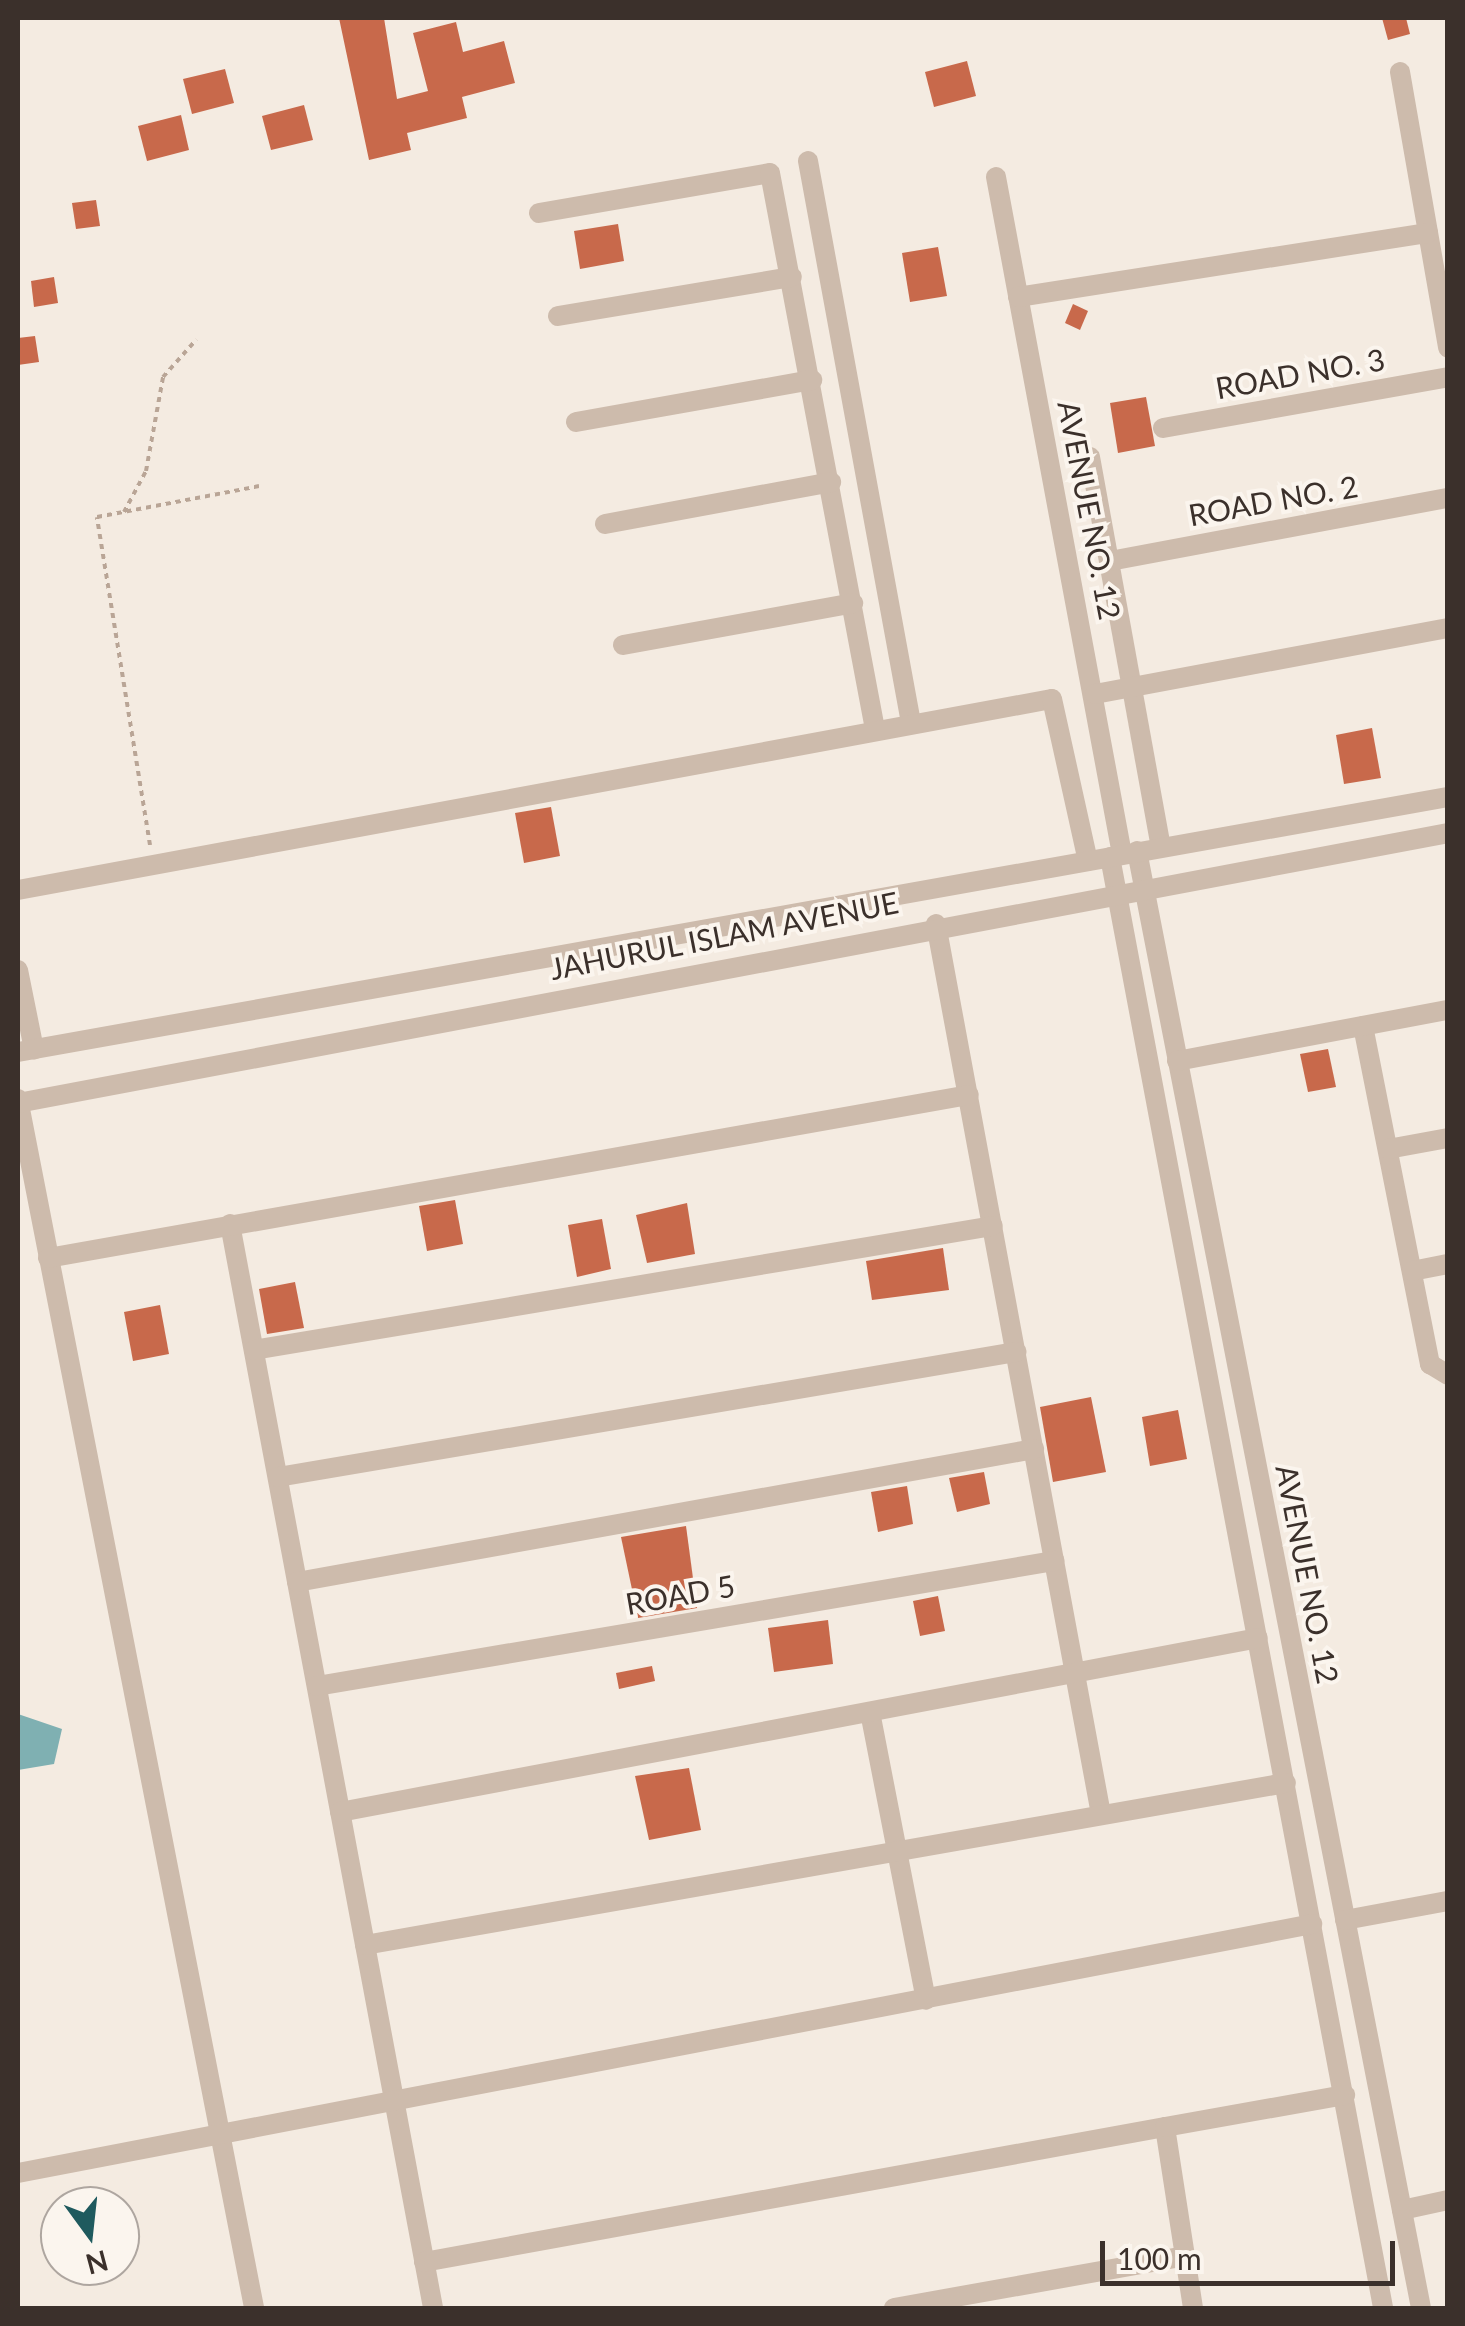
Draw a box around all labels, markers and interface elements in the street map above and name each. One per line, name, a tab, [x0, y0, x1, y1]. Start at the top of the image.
street label: ROAD NO. 3	[1213, 340, 1387, 406]
street label: AVENUE NO. 12	[1051, 398, 1129, 622]
street label: ROAD NO. 2	[1186, 467, 1360, 533]
street label: JAHURUL ISLAM AVENUE	[546, 883, 902, 987]
street label: AVENUE NO. 12	[1269, 1462, 1347, 1686]
street label: ROAD 5	[623, 1567, 737, 1621]
north arrow	[40, 2186, 140, 2286]
scale bar	[1105, 2221, 1400, 2283]
text: 100 m	[1117, 2240, 1202, 2276]
text: N	[82, 2244, 112, 2282]

